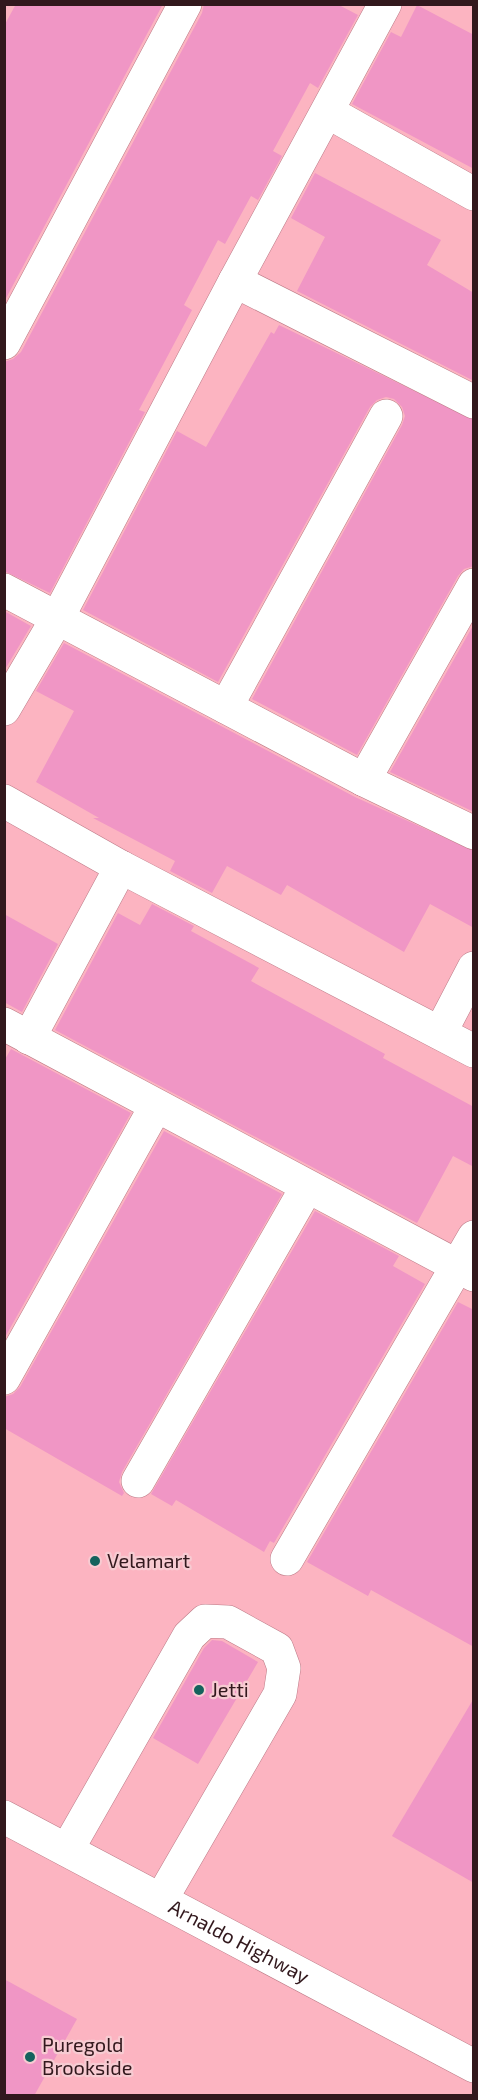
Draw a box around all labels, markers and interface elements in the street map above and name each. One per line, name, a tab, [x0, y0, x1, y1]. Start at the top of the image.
place label: Velamart	[107, 1548, 191, 1572]
marker: Velamart	[88, 1554, 102, 1568]
place label: Jetti	[211, 1677, 249, 1701]
marker: Jetti	[192, 1683, 206, 1697]
street label: Arnaldo Highway	[165, 1894, 314, 1988]
place label: Puregold Brookside	[42, 2032, 132, 2079]
marker: Puregold Brookside	[23, 2050, 37, 2064]

